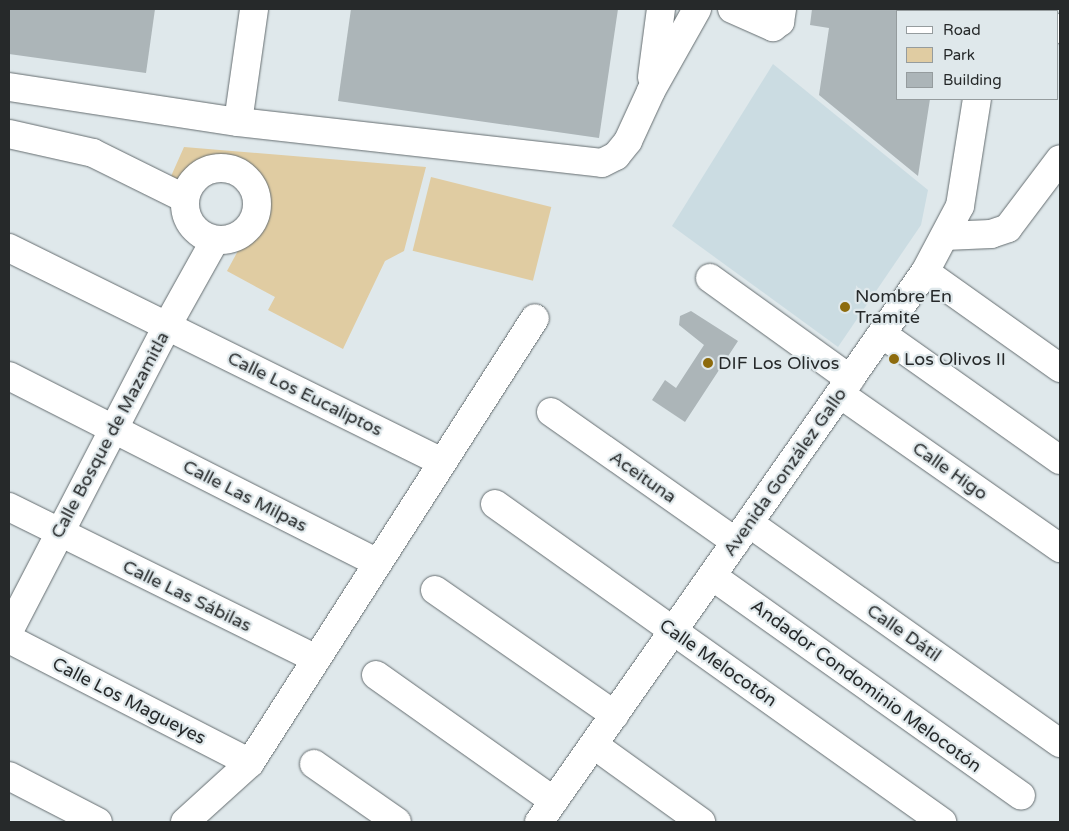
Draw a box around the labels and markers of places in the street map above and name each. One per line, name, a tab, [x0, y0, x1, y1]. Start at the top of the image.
place label: Nombre En Tramite	[855, 286, 952, 328]
marker: Nombre En Tramite	[839, 301, 851, 313]
place label: Los Olivos II	[904, 348, 1006, 370]
place label: DIF Los Olivos	[718, 352, 839, 374]
marker: Los Olivos II	[888, 353, 900, 365]
marker: DIF Los Olivos	[702, 357, 714, 369]

